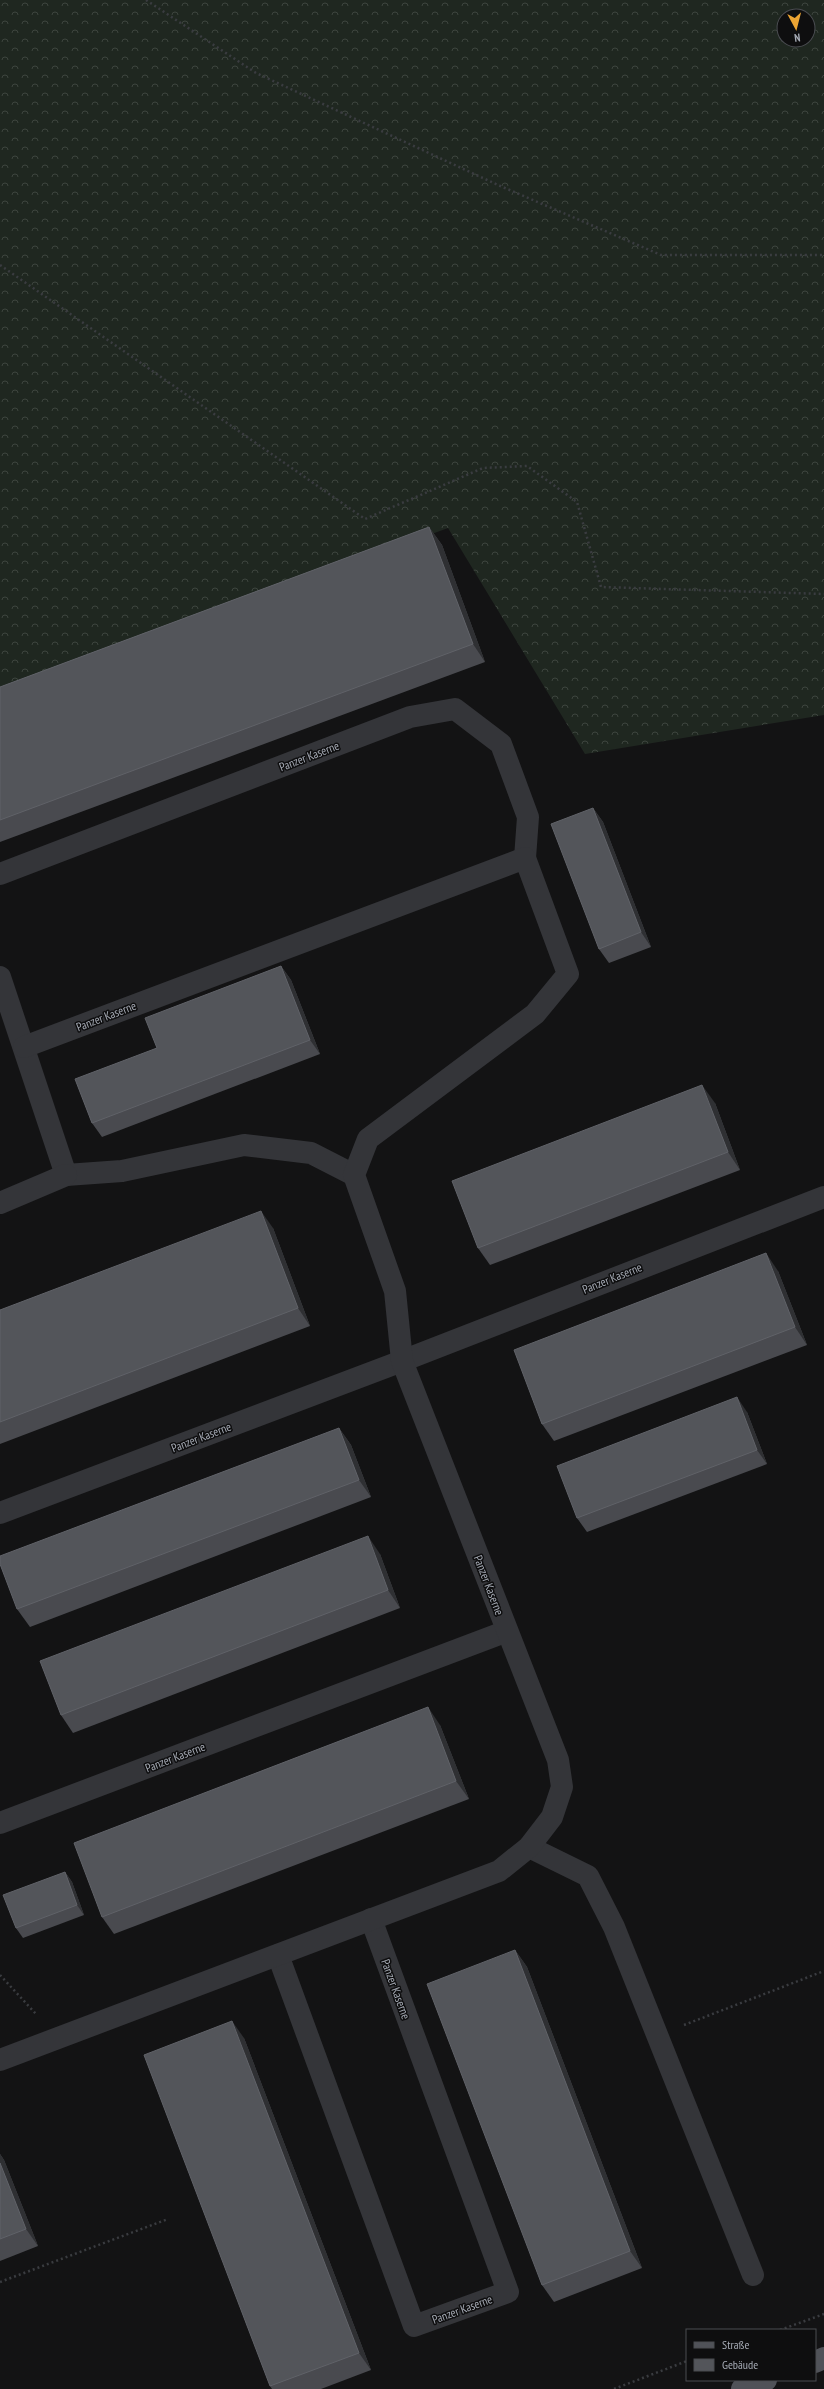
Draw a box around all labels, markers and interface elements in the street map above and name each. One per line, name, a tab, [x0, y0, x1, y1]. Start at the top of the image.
north arrow	[776, 8, 816, 48]
text: N	[793, 31, 801, 45]
street label: Panzer Kaserne	[277, 738, 341, 774]
street label: Panzer Kaserne	[74, 998, 138, 1034]
street label: Panzer Kaserne	[580, 1259, 644, 1297]
street label: Panzer Kaserne	[169, 1419, 233, 1455]
street label: Panzer Kaserne	[471, 1553, 507, 1617]
street label: Panzer Kaserne	[143, 1739, 207, 1775]
street label: Panzer Kaserne	[378, 1957, 414, 2021]
street label: Panzer Kaserne	[430, 2291, 494, 2327]
legend	[686, 2329, 816, 2381]
text: Straße	[722, 2337, 749, 2352]
text: Gebäude	[722, 2357, 758, 2372]

